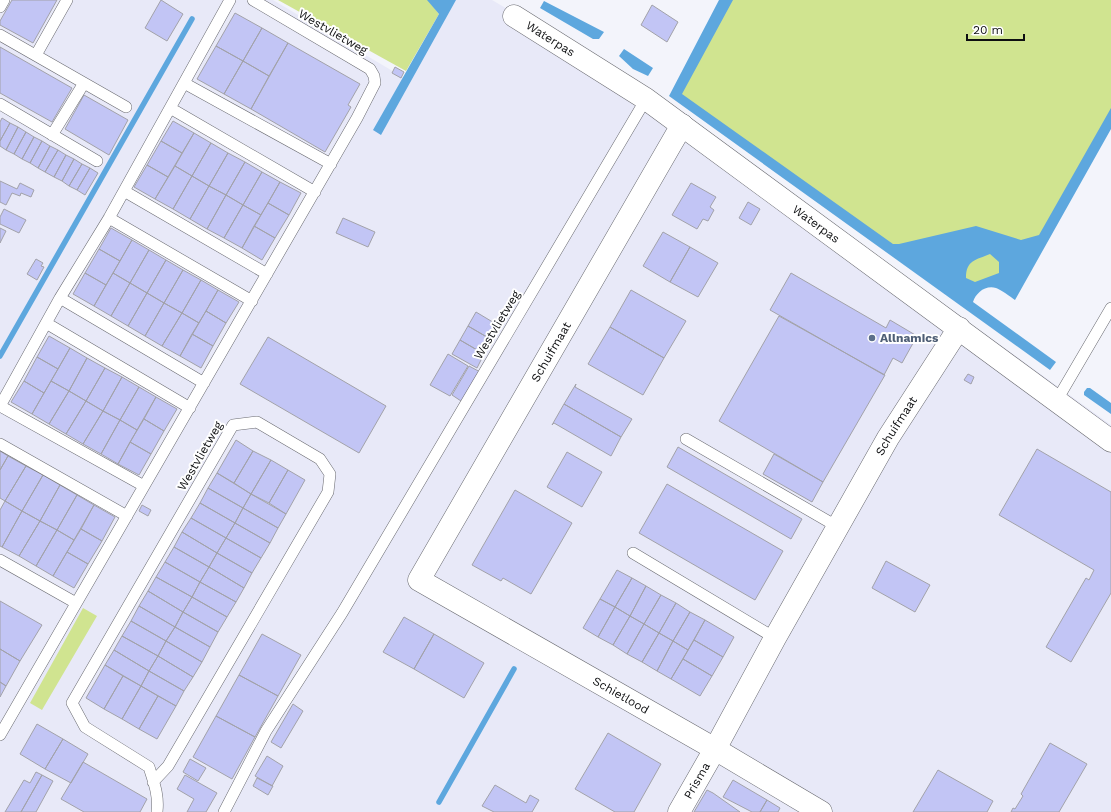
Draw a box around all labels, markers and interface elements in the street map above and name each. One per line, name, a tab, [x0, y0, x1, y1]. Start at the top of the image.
street label: Westvlietweg	[296, 7, 371, 58]
scale bar	[967, 16, 1024, 42]
street label: Waterpas	[523, 18, 577, 59]
text: 20 m	[973, 23, 1003, 37]
street label: Waterpas	[790, 202, 842, 246]
street label: Westvlietweg	[471, 288, 523, 362]
street label: Schuifmaat	[528, 320, 574, 384]
place label: Allnamics	[880, 331, 939, 345]
marker: Allnamics	[867, 333, 877, 343]
street label: Schuifmaat	[873, 394, 920, 458]
street label: Westvlietweg	[175, 418, 226, 493]
street label: Schietlood	[590, 674, 651, 717]
street label: Prisma	[681, 760, 713, 802]

